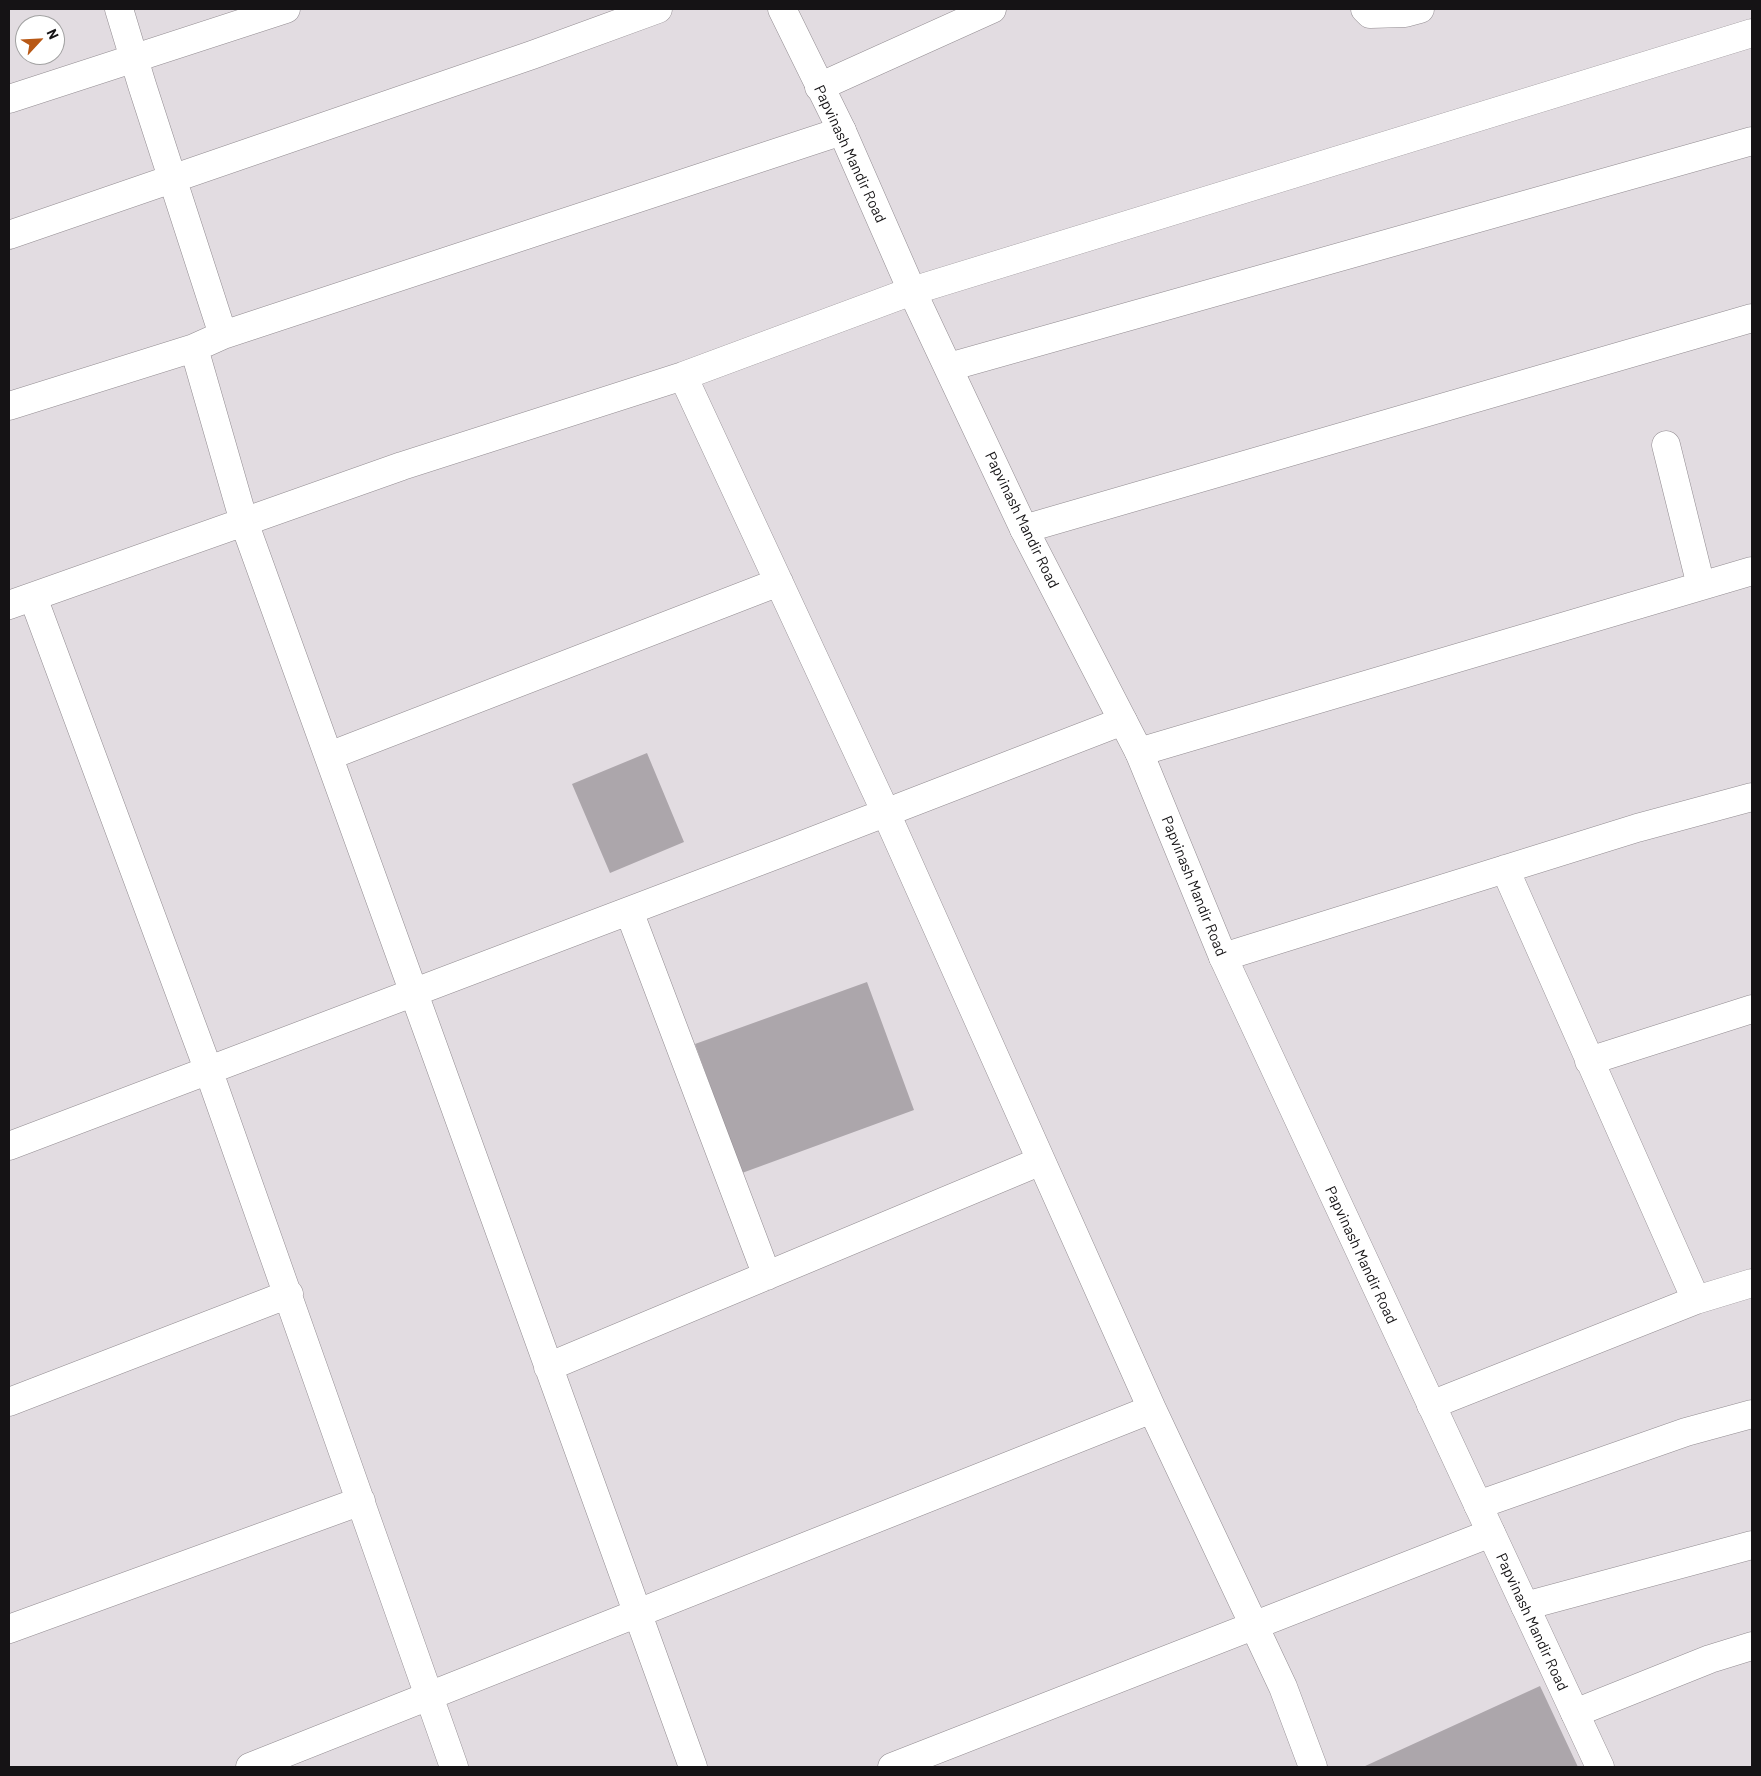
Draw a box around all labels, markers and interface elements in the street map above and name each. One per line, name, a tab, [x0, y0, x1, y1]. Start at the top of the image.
north arrow	[15, 15, 65, 65]
text: N	[43, 26, 63, 42]
street label: Papvinash Mandir Road	[810, 82, 890, 226]
street label: Papvinash Mandir Road	[981, 449, 1063, 591]
street label: Papvinash Mandir Road	[1158, 813, 1230, 959]
street label: Papvinash Mandir Road	[1321, 1183, 1401, 1327]
street label: Papvinash Mandir Road	[1492, 1550, 1572, 1694]

